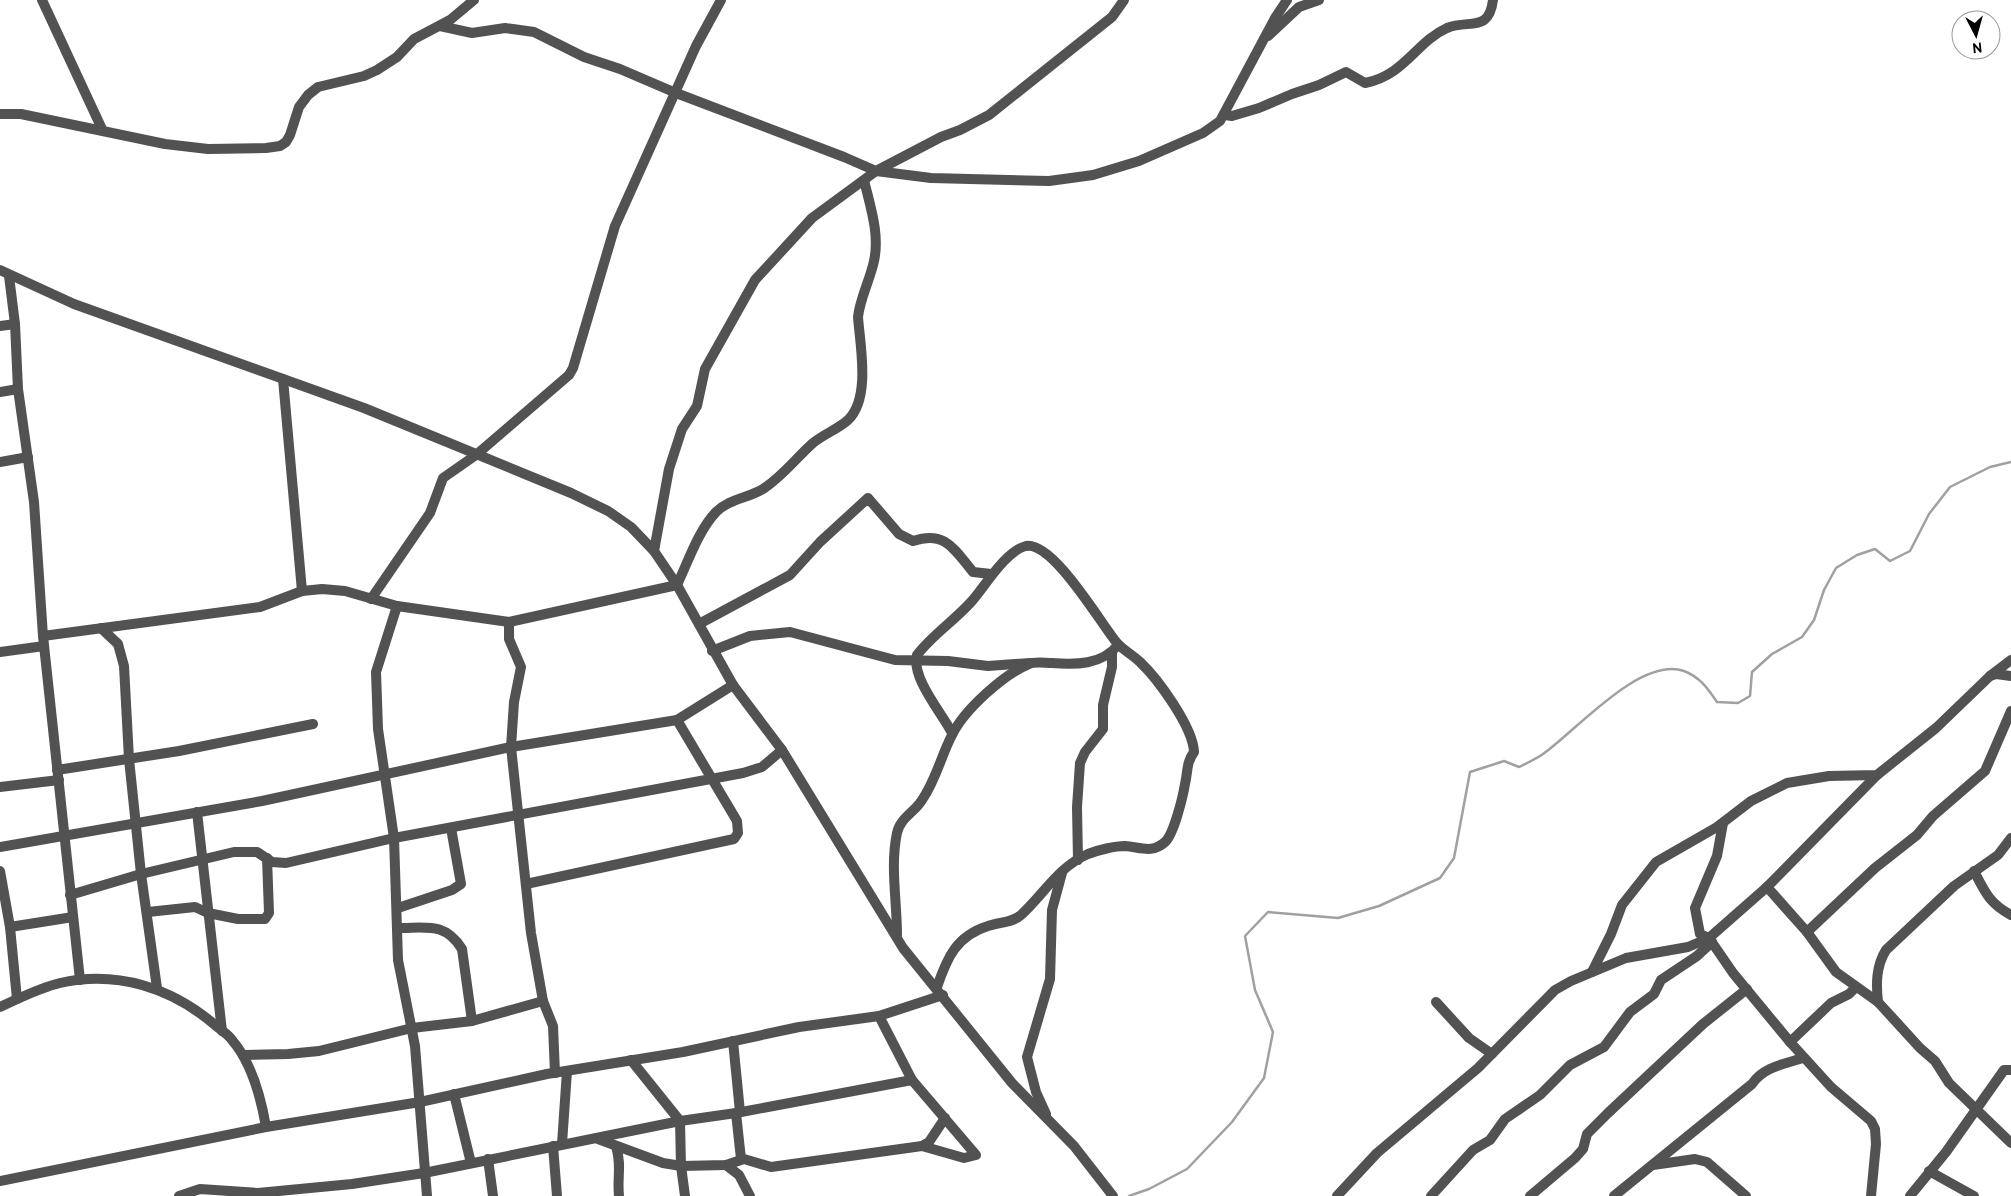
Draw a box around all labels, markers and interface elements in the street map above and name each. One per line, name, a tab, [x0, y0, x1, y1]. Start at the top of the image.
north arrow	[1951, 10, 2001, 60]
text: N	[1971, 37, 1983, 55]

